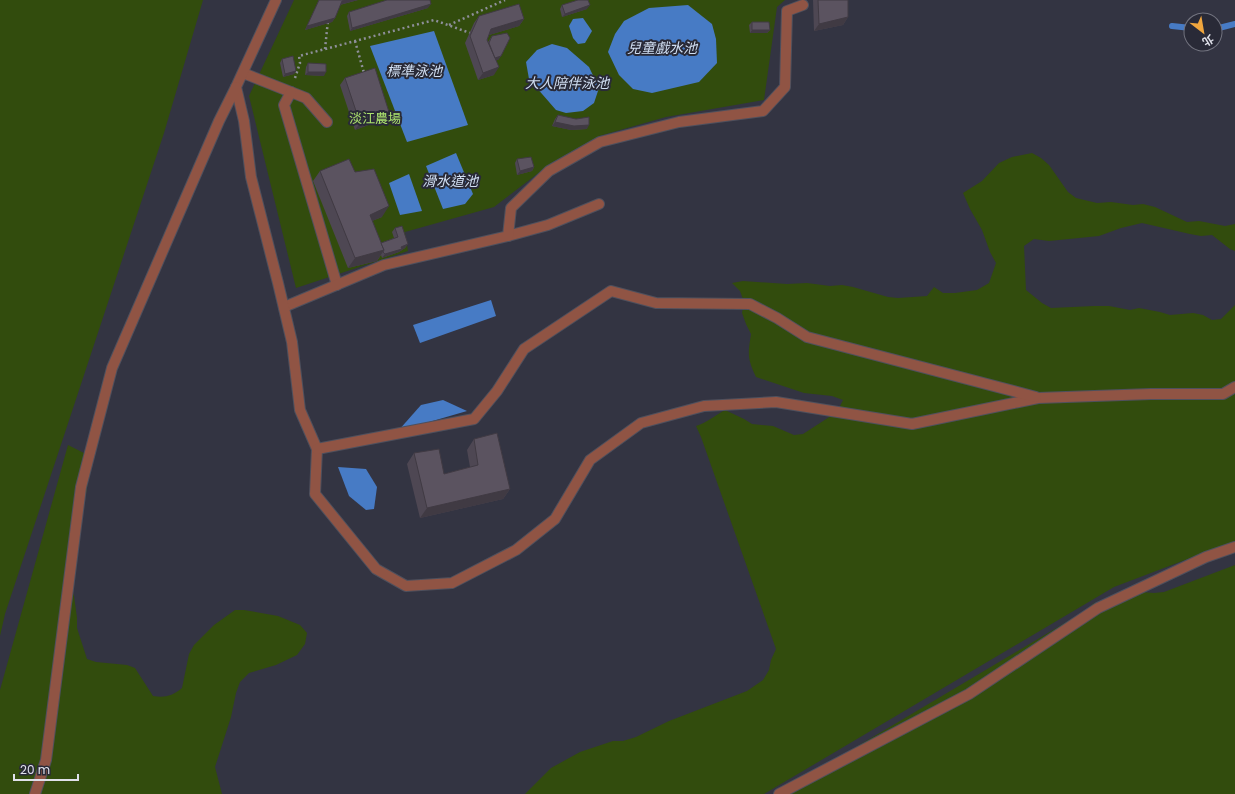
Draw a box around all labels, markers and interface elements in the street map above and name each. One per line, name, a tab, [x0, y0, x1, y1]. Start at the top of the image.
north arrow	[1183, 12, 1223, 52]
text: 北	[1199, 31, 1217, 50]
water label: 兒童戲水池	[627, 38, 699, 58]
water label: 標準泳池	[386, 61, 444, 81]
water label: 大人陪伴泳池	[525, 73, 611, 93]
park label: 淡江農場	[349, 109, 401, 128]
water label: 滑水道池	[422, 171, 480, 191]
scale bar	[14, 756, 78, 782]
text: 20 m	[20, 761, 50, 778]

